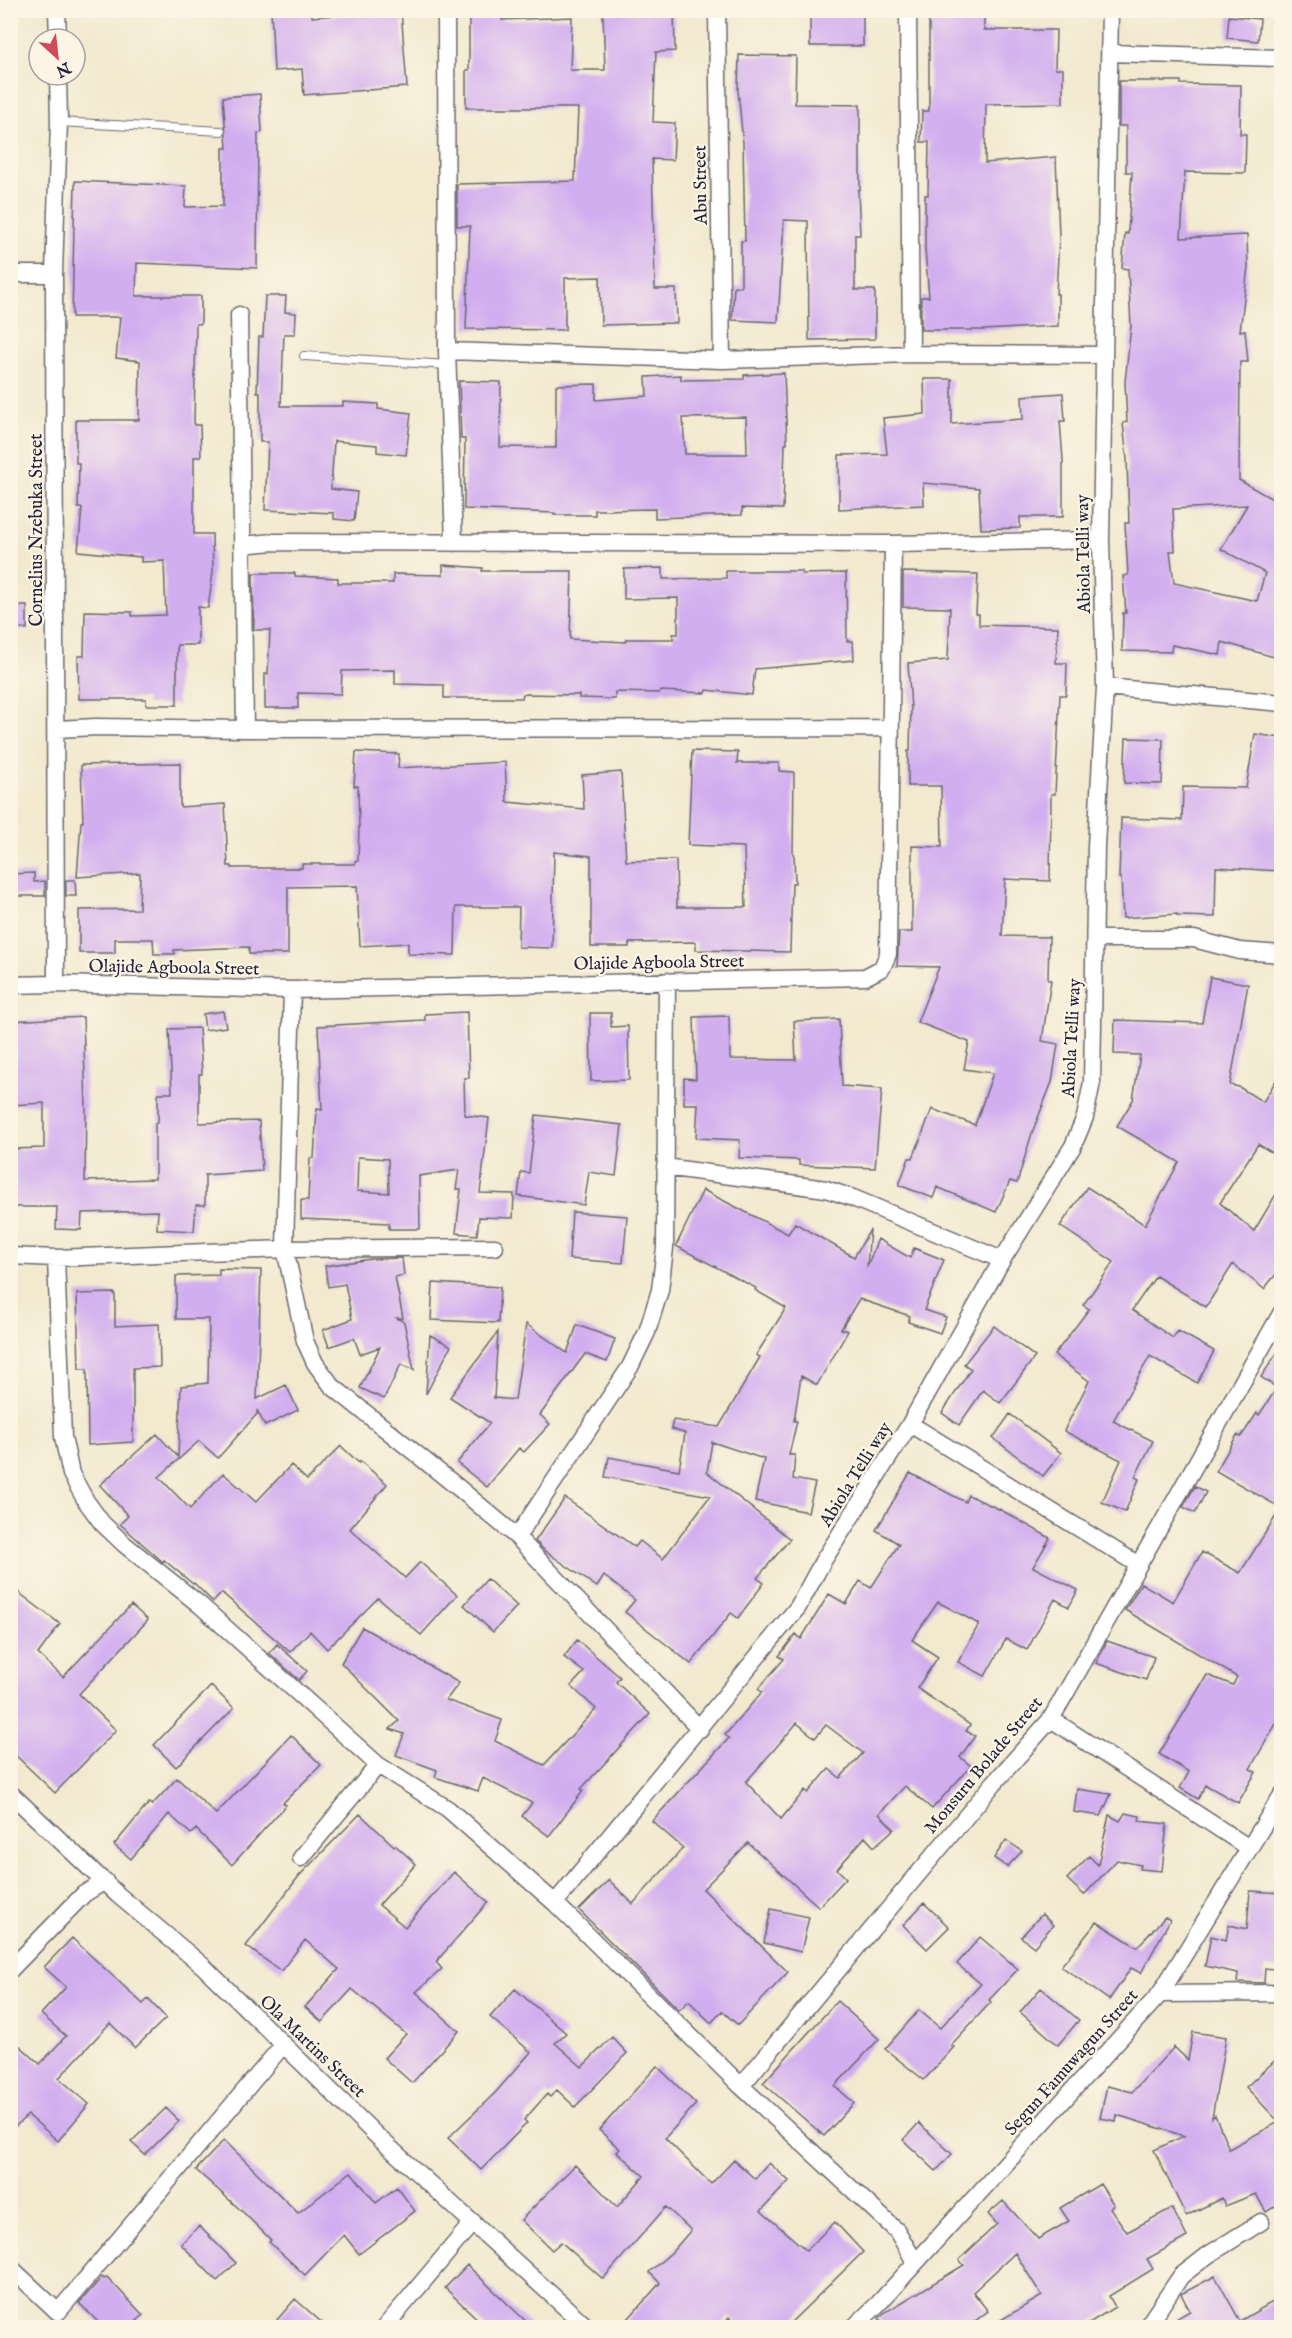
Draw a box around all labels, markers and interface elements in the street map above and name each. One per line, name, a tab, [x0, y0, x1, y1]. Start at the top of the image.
north arrow	[27, 27, 87, 87]
text: N	[52, 56, 75, 81]
street label: Abu Street	[689, 145, 714, 226]
street label: Cornelius Nzebuka Street	[26, 434, 49, 626]
street label: Abiola Telli way	[1072, 494, 1097, 615]
street label: Olajide Agboola Street	[574, 951, 745, 976]
street label: Olajide Agboola Street	[88, 956, 259, 981]
street label: Abiola Telli way	[1058, 978, 1087, 1099]
street label: Abiola Telli way	[814, 1418, 898, 1532]
street label: Monsuru Bolade Street	[920, 1693, 1048, 1839]
street label: Segun Famuwagun Street	[1000, 1985, 1144, 2141]
street label: Ola Martins Street	[254, 1991, 370, 2103]

